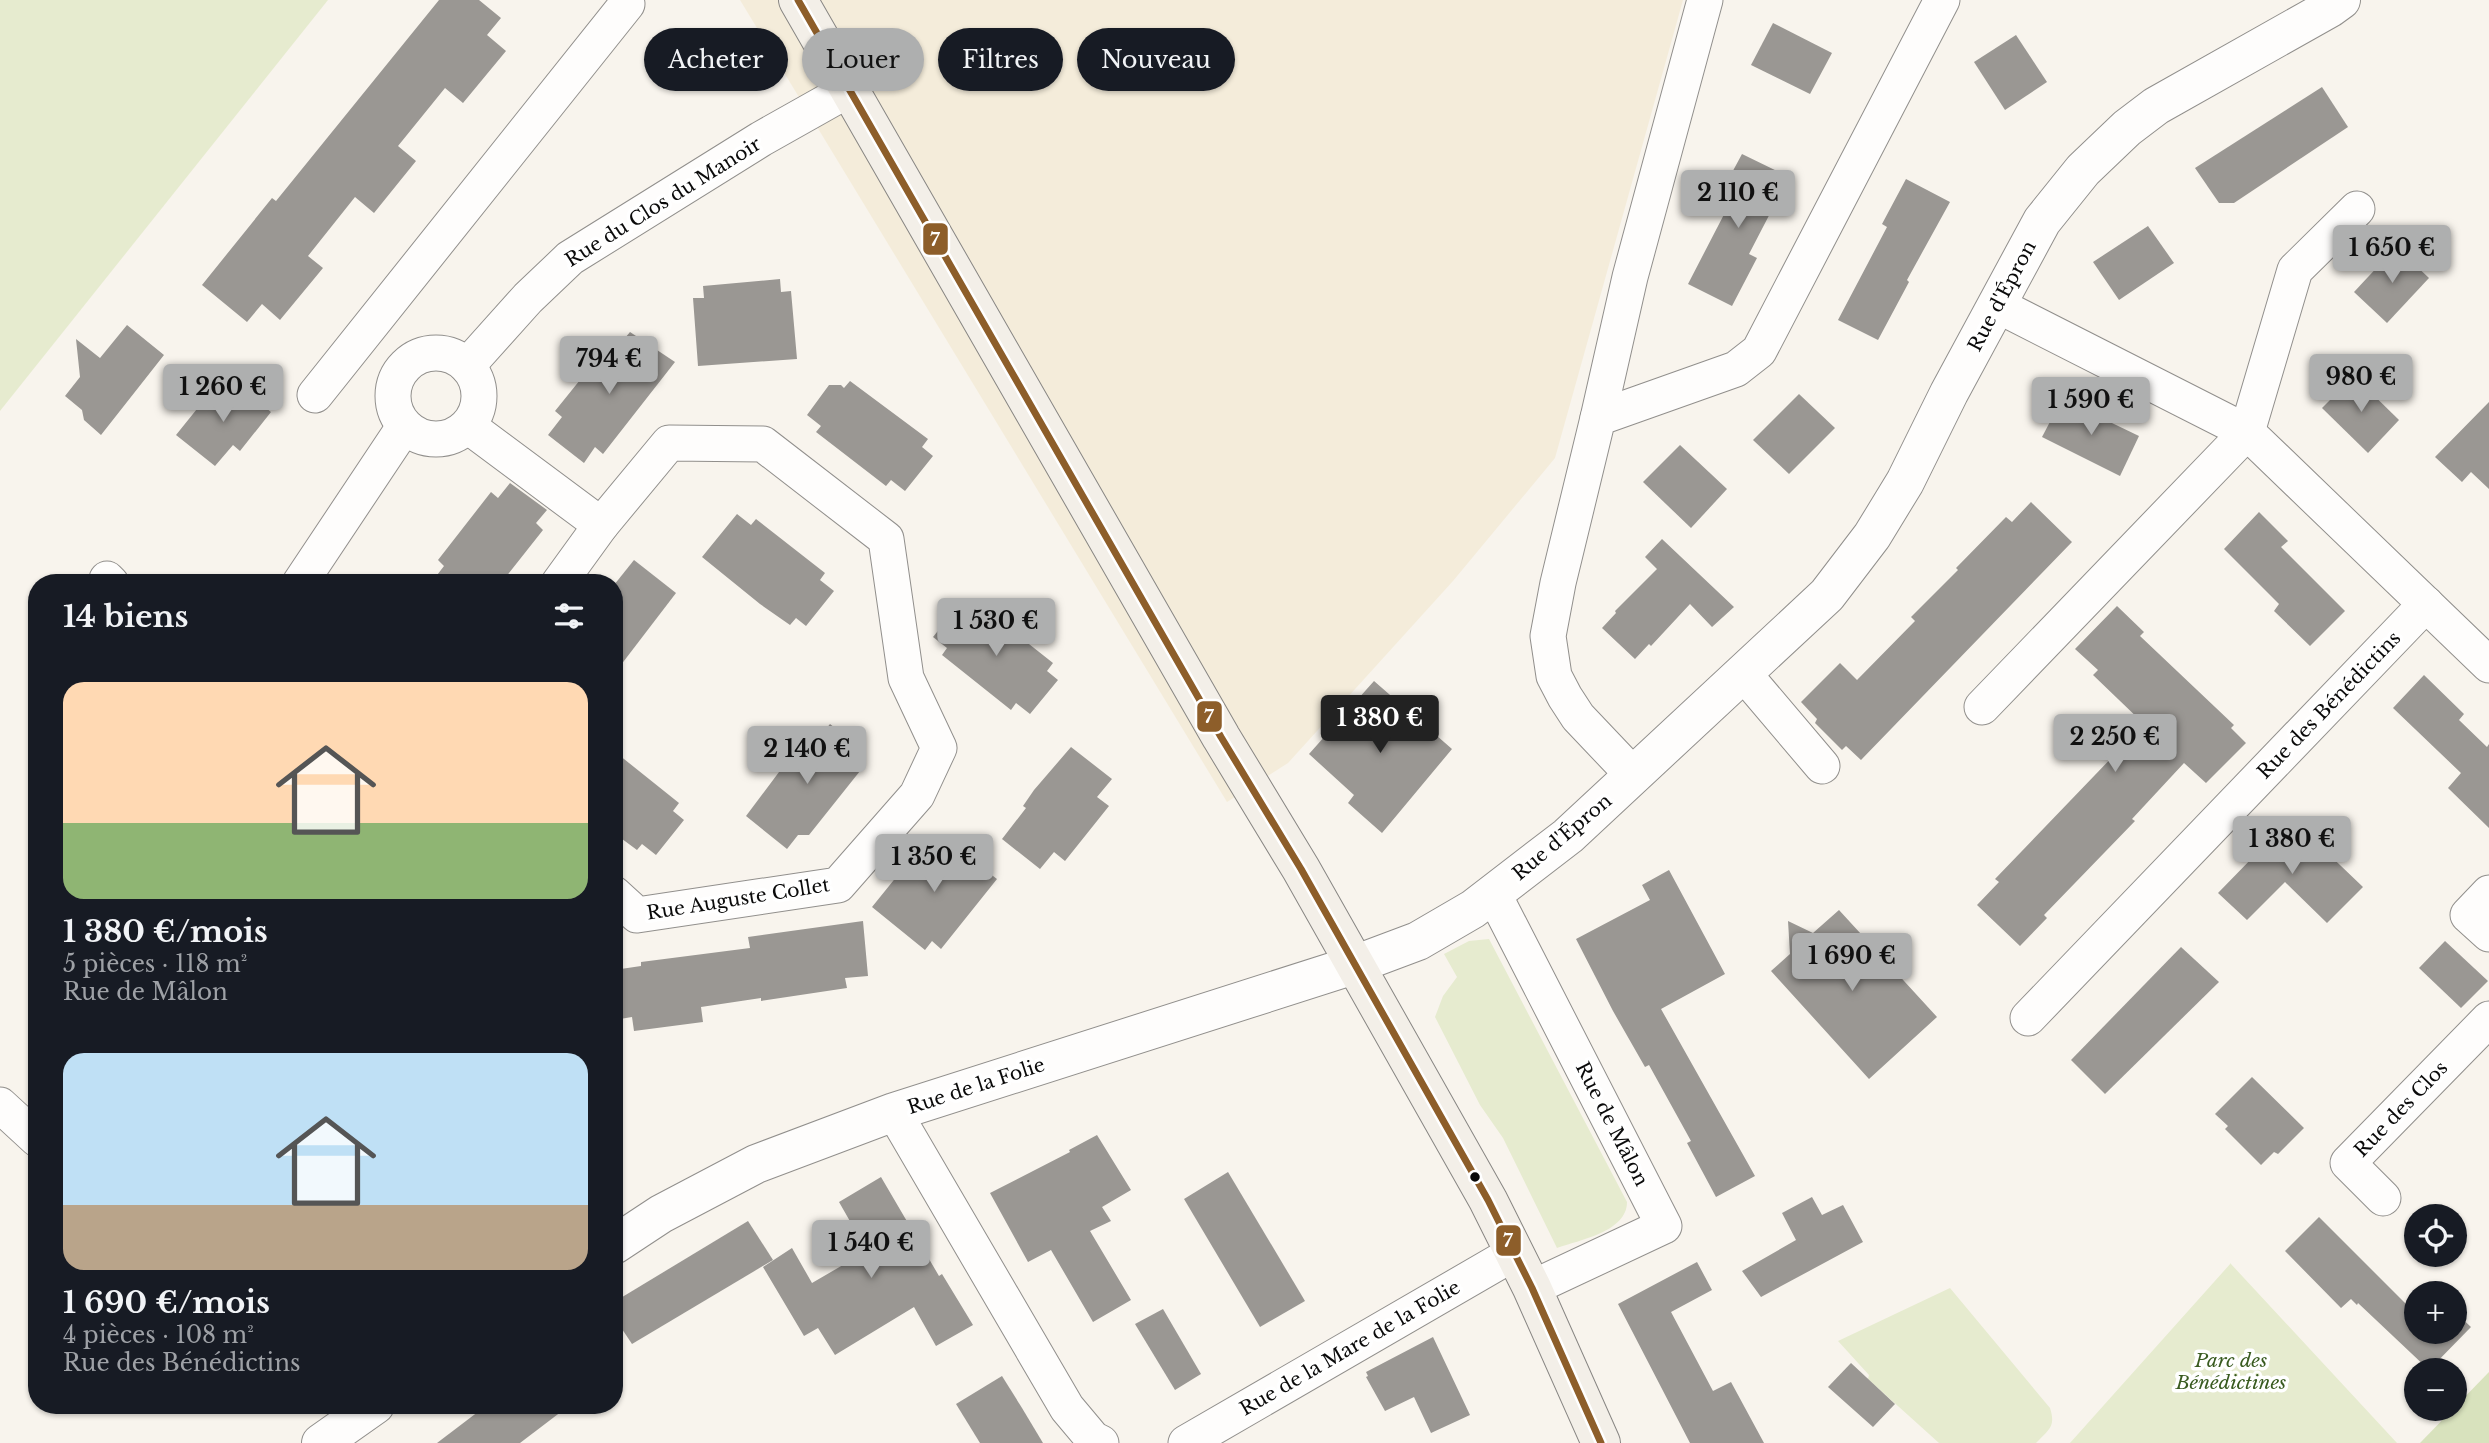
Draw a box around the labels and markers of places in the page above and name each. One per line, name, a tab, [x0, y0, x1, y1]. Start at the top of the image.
pin: 2 110 €	[1673, 170, 1803, 230]
pin: 1 650 €	[2327, 226, 2457, 285]
pin: 794 €	[560, 336, 658, 396]
pin: 980 €	[2312, 354, 2410, 414]
pin: 1 260 €	[158, 364, 288, 424]
pin: 1 590 €	[2026, 378, 2156, 437]
pin: 1 530 €	[931, 598, 1061, 658]
pin: 1 380 €	[1315, 696, 1445, 755]
pin: 2 250 €	[2050, 714, 2180, 774]
pin: 2 140 €	[742, 726, 872, 786]
pin: 1 380 €	[2227, 816, 2357, 876]
pin: 1 350 €	[869, 834, 999, 894]
pin: 1 690 €	[1787, 934, 1917, 993]
unlabelled marker	[1468, 1170, 1482, 1184]
pin: 1 540 €	[806, 1220, 936, 1280]

